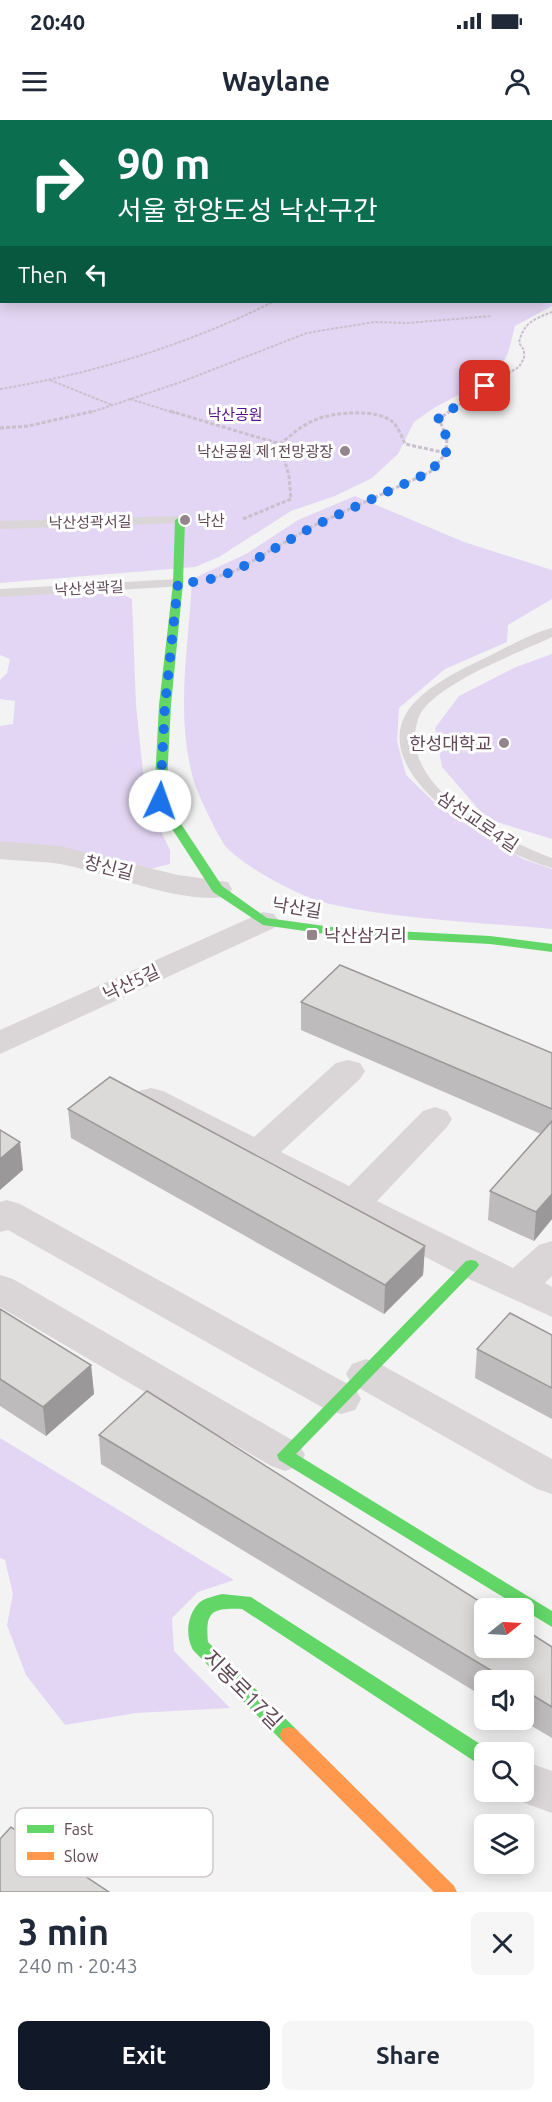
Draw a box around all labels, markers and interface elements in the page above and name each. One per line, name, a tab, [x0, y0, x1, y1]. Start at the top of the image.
text: 20:40	[30, 9, 85, 34]
icon: menu	[18, 65, 51, 98]
icon: person	[501, 65, 534, 98]
text: Waylane	[222, 66, 330, 96]
text: 90 m	[117, 140, 211, 187]
icon: right	[18, 144, 96, 222]
text: 서울 한양도성 낙산구간	[117, 195, 378, 225]
icon: left	[80, 258, 113, 291]
text: Then	[18, 262, 68, 287]
pin	[459, 360, 510, 411]
icon: arrive	[468, 369, 501, 402]
park label: 낙산공원	[207, 406, 263, 423]
place label: 낙산공원 제1전망광장	[197, 443, 333, 460]
marker: 낙산공원 제1전망광장	[338, 444, 352, 458]
place label: 낙산	[197, 512, 225, 529]
street label: 낙산성곽서길	[48, 513, 132, 531]
marker: 낙산	[178, 513, 192, 527]
street label: 낙산성곽길	[54, 578, 124, 598]
place label: 한성대학교	[409, 733, 492, 753]
marker: 한성대학교	[497, 736, 511, 750]
position arrow	[128, 769, 192, 833]
street label: 삼선교로4길	[434, 787, 522, 855]
street label: 창신길	[82, 851, 136, 883]
street label: 낙산길	[271, 893, 323, 921]
place label: 낙산삼거리	[324, 925, 407, 945]
marker: 낙산삼거리	[305, 928, 319, 942]
street label: 낙산5길	[100, 960, 162, 1004]
north arrow	[474, 1598, 534, 1658]
map controls	[474, 1598, 534, 1874]
street label: 지봉로17길	[199, 1645, 287, 1733]
button: sound	[474, 1670, 534, 1730]
button: search	[474, 1742, 534, 1802]
legend	[15, 1808, 213, 1877]
button: layers	[474, 1814, 534, 1874]
text: Fast	[64, 1820, 94, 1838]
text: Slow	[64, 1847, 99, 1865]
text: 3 min	[18, 1911, 109, 1952]
button: close	[471, 1912, 534, 1975]
text: 240 m · 20:43	[18, 1954, 138, 1977]
button: Exit	[18, 2021, 270, 2090]
button: Share	[282, 2021, 534, 2090]

